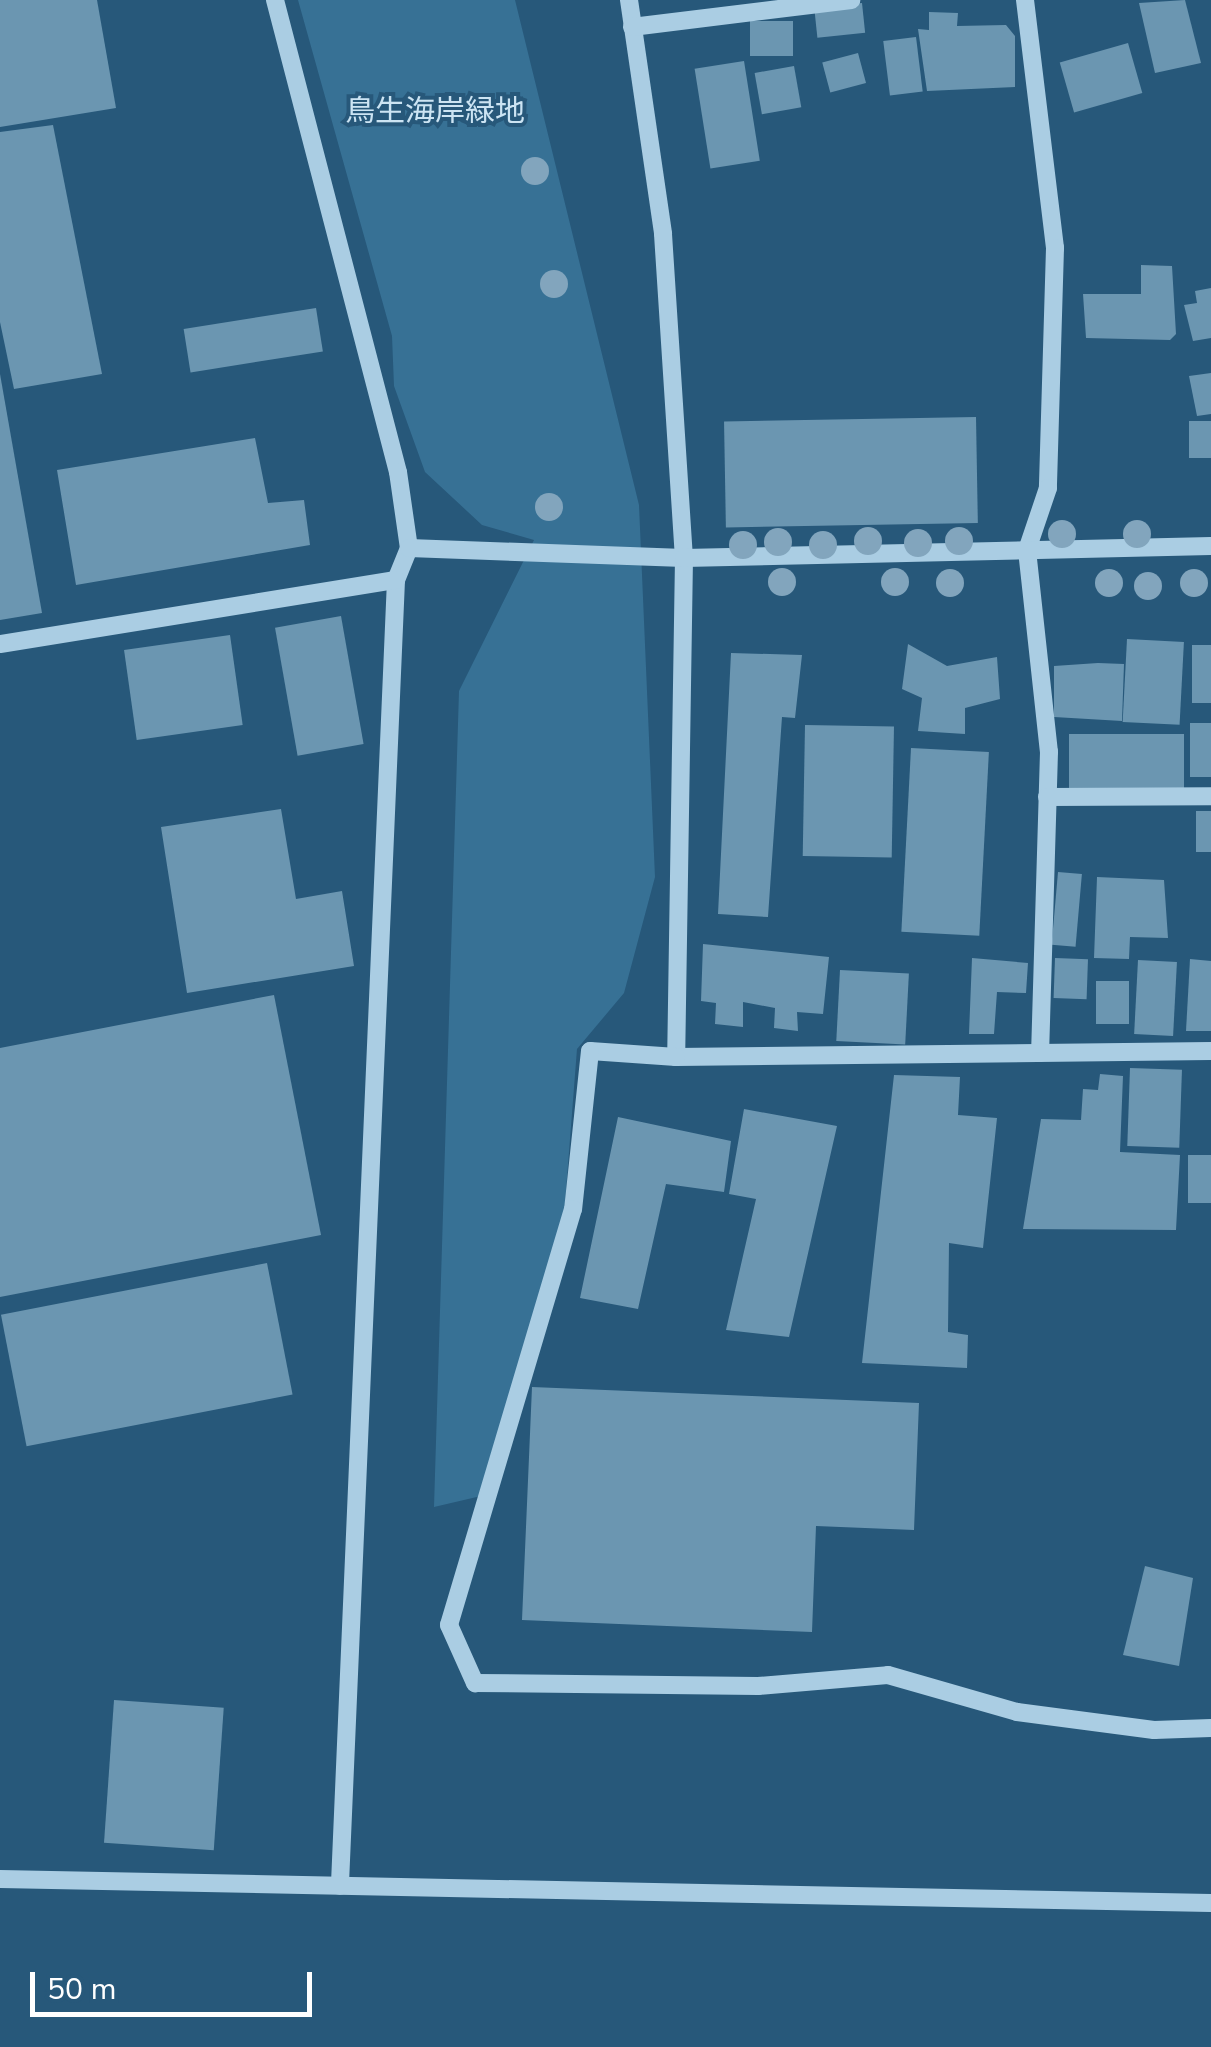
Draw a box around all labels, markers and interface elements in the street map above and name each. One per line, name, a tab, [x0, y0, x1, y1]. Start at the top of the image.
park label: 鳥生海岸緑地	[345, 94, 525, 130]
scale bar	[35, 1952, 318, 2014]
text: 50 m	[47, 1969, 116, 2010]

